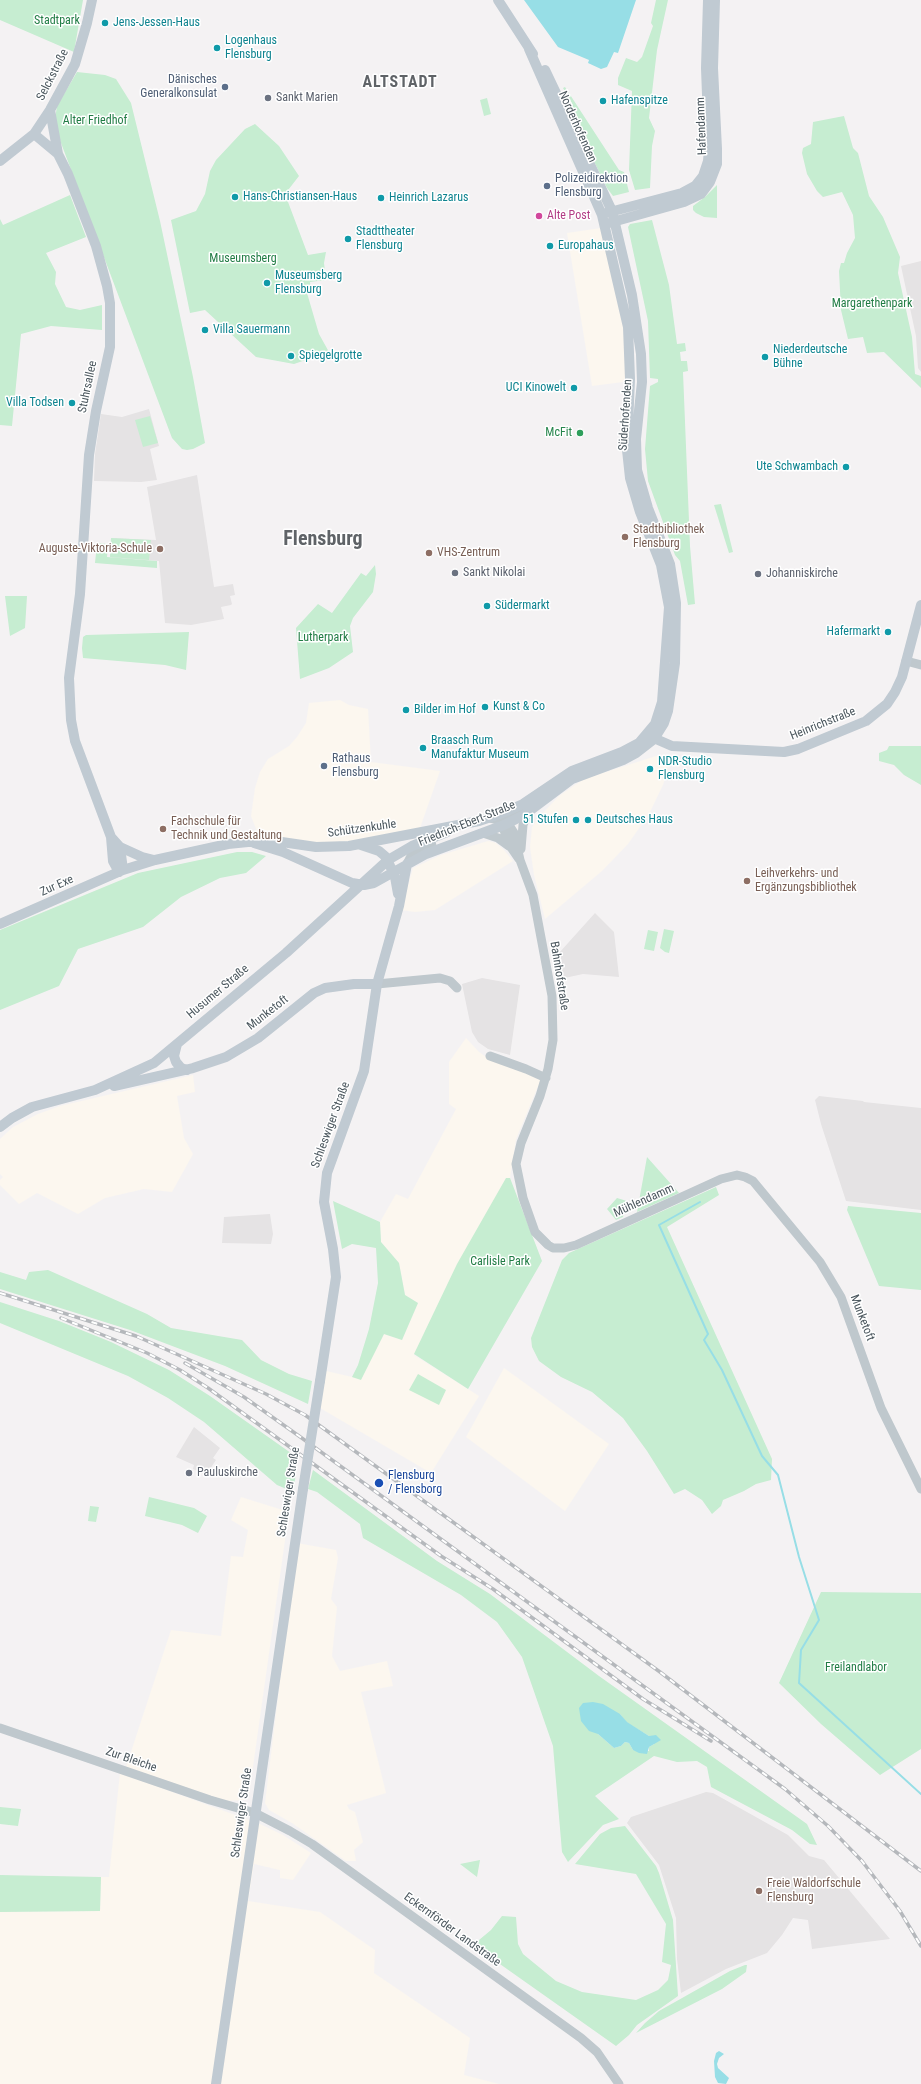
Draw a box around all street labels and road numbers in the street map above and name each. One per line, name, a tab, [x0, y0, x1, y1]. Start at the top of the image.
street label: Selckstraße	[34, 47, 72, 103]
street label: Norderhofenden	[555, 89, 599, 165]
street label: Hafendamm	[694, 97, 710, 155]
street label: Stuhrsallee	[75, 360, 101, 414]
street label: Süderhofenden	[616, 379, 636, 451]
street label: Heinrichstraße	[788, 704, 858, 744]
street label: Friedrich-Ebert-Straße	[416, 798, 518, 850]
street label: Schützenkuhle	[327, 817, 397, 841]
street label: Zur Exe	[38, 872, 76, 900]
street label: Bahnhofstraße	[546, 941, 572, 1011]
street label: Husumer Straße	[184, 962, 252, 1022]
street label: Munketoft	[244, 992, 292, 1034]
street label: Schleswiger Straße	[309, 1080, 353, 1170]
street label: Mühlendamm	[612, 1181, 676, 1221]
street label: Munketoft	[847, 1293, 877, 1343]
street label: Schleswiger Straße	[275, 1446, 303, 1538]
street label: Zur Bleiche	[104, 1745, 158, 1775]
street label: Schleswiger Straße	[229, 1767, 255, 1859]
street label: Eckernförder Landstraße	[401, 1890, 503, 1970]

